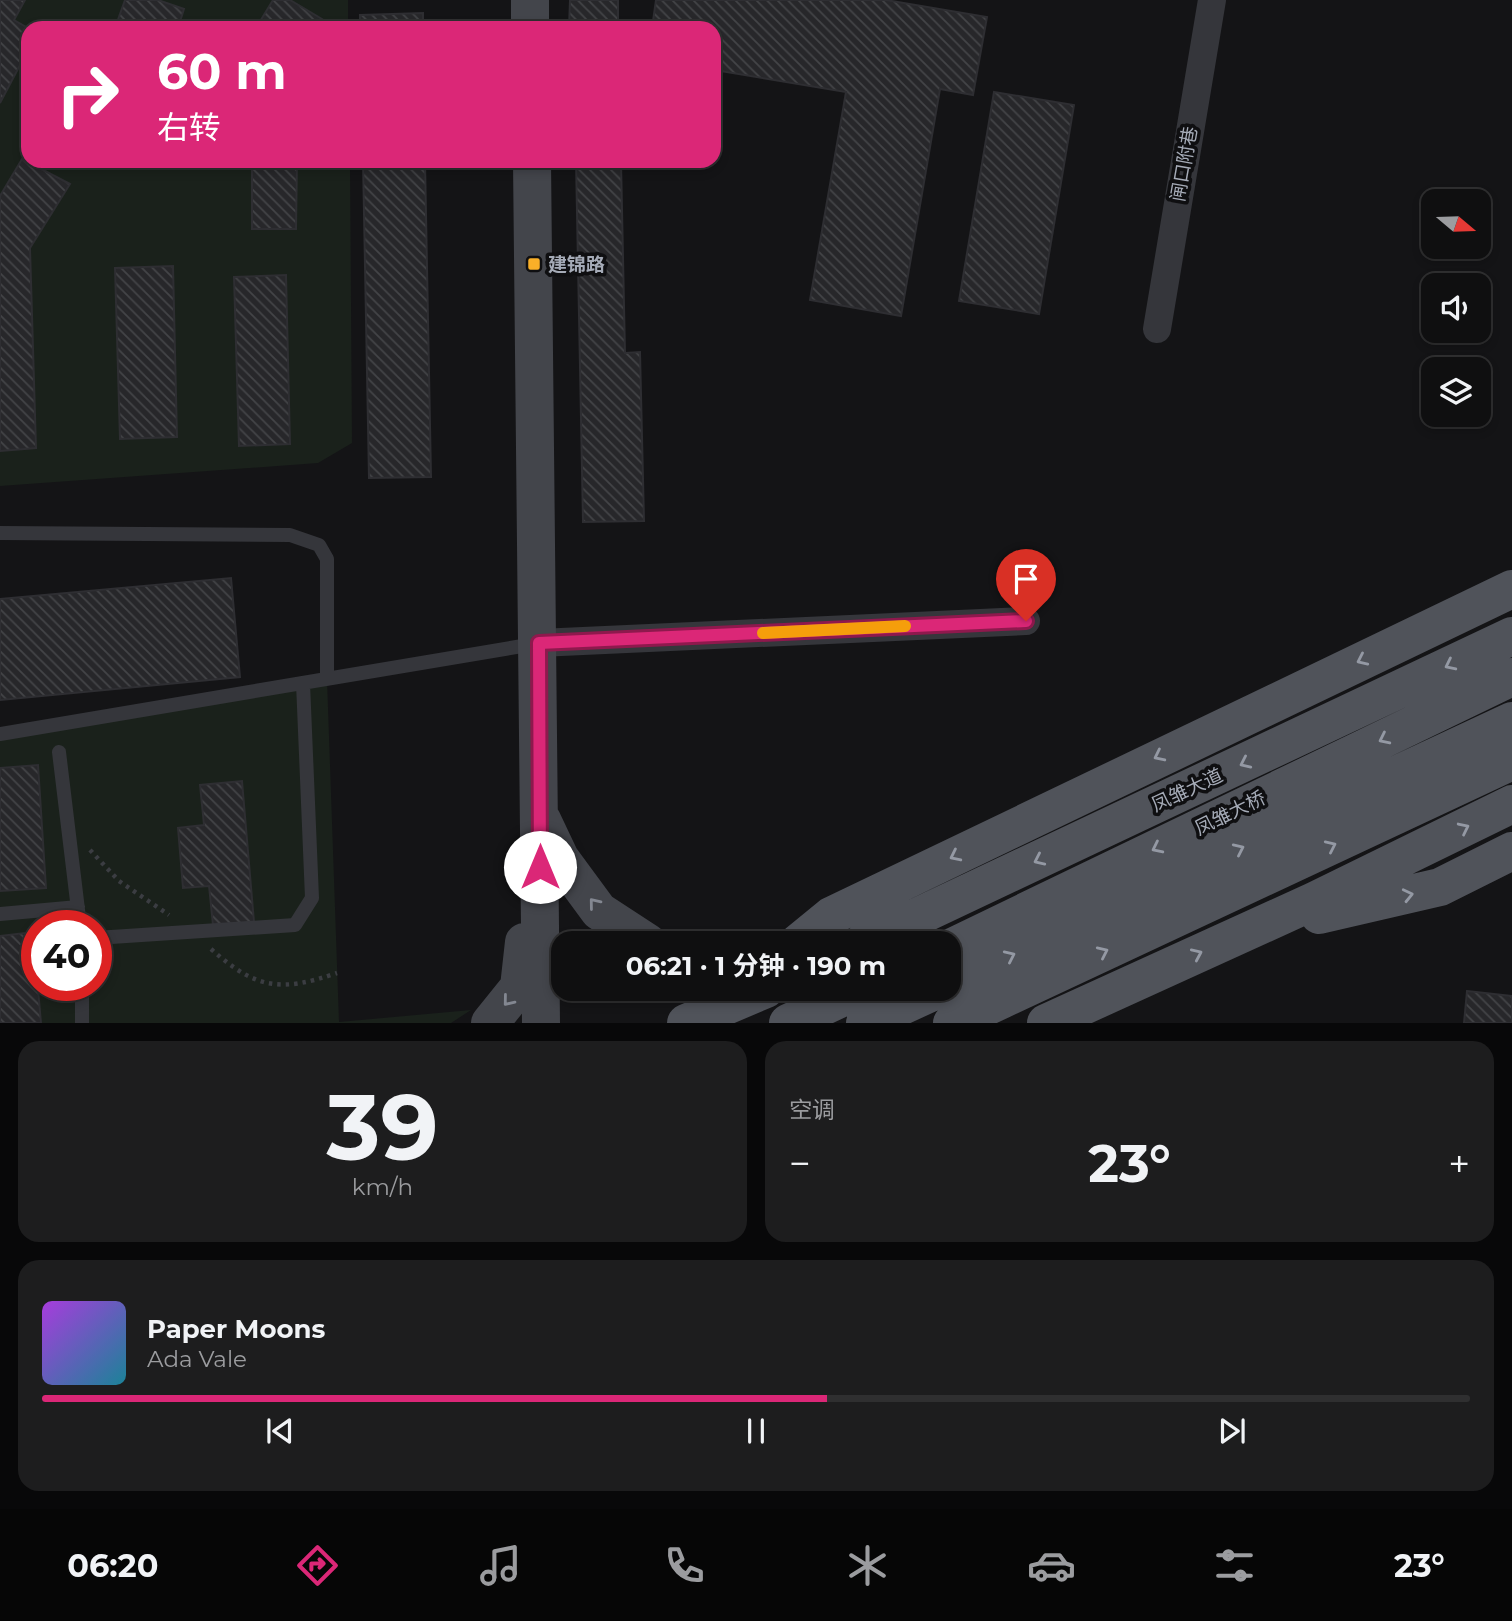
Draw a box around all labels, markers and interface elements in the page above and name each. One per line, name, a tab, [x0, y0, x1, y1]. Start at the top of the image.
text: 60 m	[157, 42, 287, 101]
icon: right	[42, 49, 133, 140]
text: 右转	[157, 108, 221, 147]
street label: 闸口附巷	[1166, 125, 1202, 203]
north arrow	[1421, 189, 1491, 259]
map controls	[1421, 189, 1491, 427]
place label: 建锦路	[548, 253, 605, 276]
marker: 建锦路	[526, 256, 542, 272]
button: sound	[1421, 273, 1491, 343]
button: layers	[1421, 357, 1491, 427]
pin	[996, 549, 1056, 621]
icon: arrive	[1007, 560, 1045, 598]
one-way arrow	[1357, 651, 1369, 665]
one-way arrow	[1445, 657, 1457, 671]
one-way arrow	[1379, 731, 1391, 745]
one-way arrow	[1154, 748, 1166, 762]
one-way arrow	[1240, 755, 1252, 769]
street label: 凤雏大道	[1148, 764, 1226, 816]
street label: 凤雏大桥	[1191, 786, 1269, 840]
one-way arrow	[1457, 822, 1469, 836]
position arrow	[503, 830, 577, 904]
one-way arrow	[1152, 840, 1164, 854]
one-way arrow	[1324, 840, 1337, 854]
one-way arrow	[1232, 843, 1244, 857]
one-way arrow	[950, 847, 962, 861]
one-way arrow	[1034, 852, 1046, 866]
one-way arrow	[1401, 888, 1413, 903]
one-way arrow	[589, 898, 602, 910]
speed limit sign: 40	[21, 910, 112, 1001]
one-way arrow	[1096, 946, 1108, 960]
one-way arrow	[1190, 948, 1202, 962]
text: 06:21 · 1 分钟 · 190 m	[626, 950, 886, 982]
one-way arrow	[1003, 950, 1016, 964]
one-way arrow	[503, 993, 516, 1005]
text: 39	[327, 1072, 438, 1183]
text: 空调	[789, 1096, 835, 1124]
text: 23°	[1088, 1132, 1171, 1195]
text: −	[789, 1140, 811, 1187]
text: +	[1448, 1140, 1470, 1187]
text: km/h	[352, 1173, 413, 1201]
text: Paper Moons	[147, 1313, 325, 1345]
text: Ada Vale	[147, 1345, 247, 1373]
icon: previous	[261, 1412, 299, 1450]
icon: pause	[737, 1412, 775, 1450]
icon: next	[1213, 1412, 1251, 1450]
icon: directions	[293, 1541, 342, 1590]
icon: music	[476, 1541, 525, 1590]
icon: phone	[660, 1541, 709, 1590]
icon: climate	[843, 1541, 892, 1590]
icon: car	[1027, 1541, 1076, 1590]
icon: filters	[1210, 1541, 1259, 1590]
text: 06:20	[67, 1546, 158, 1585]
text: 23°	[1394, 1546, 1445, 1585]

